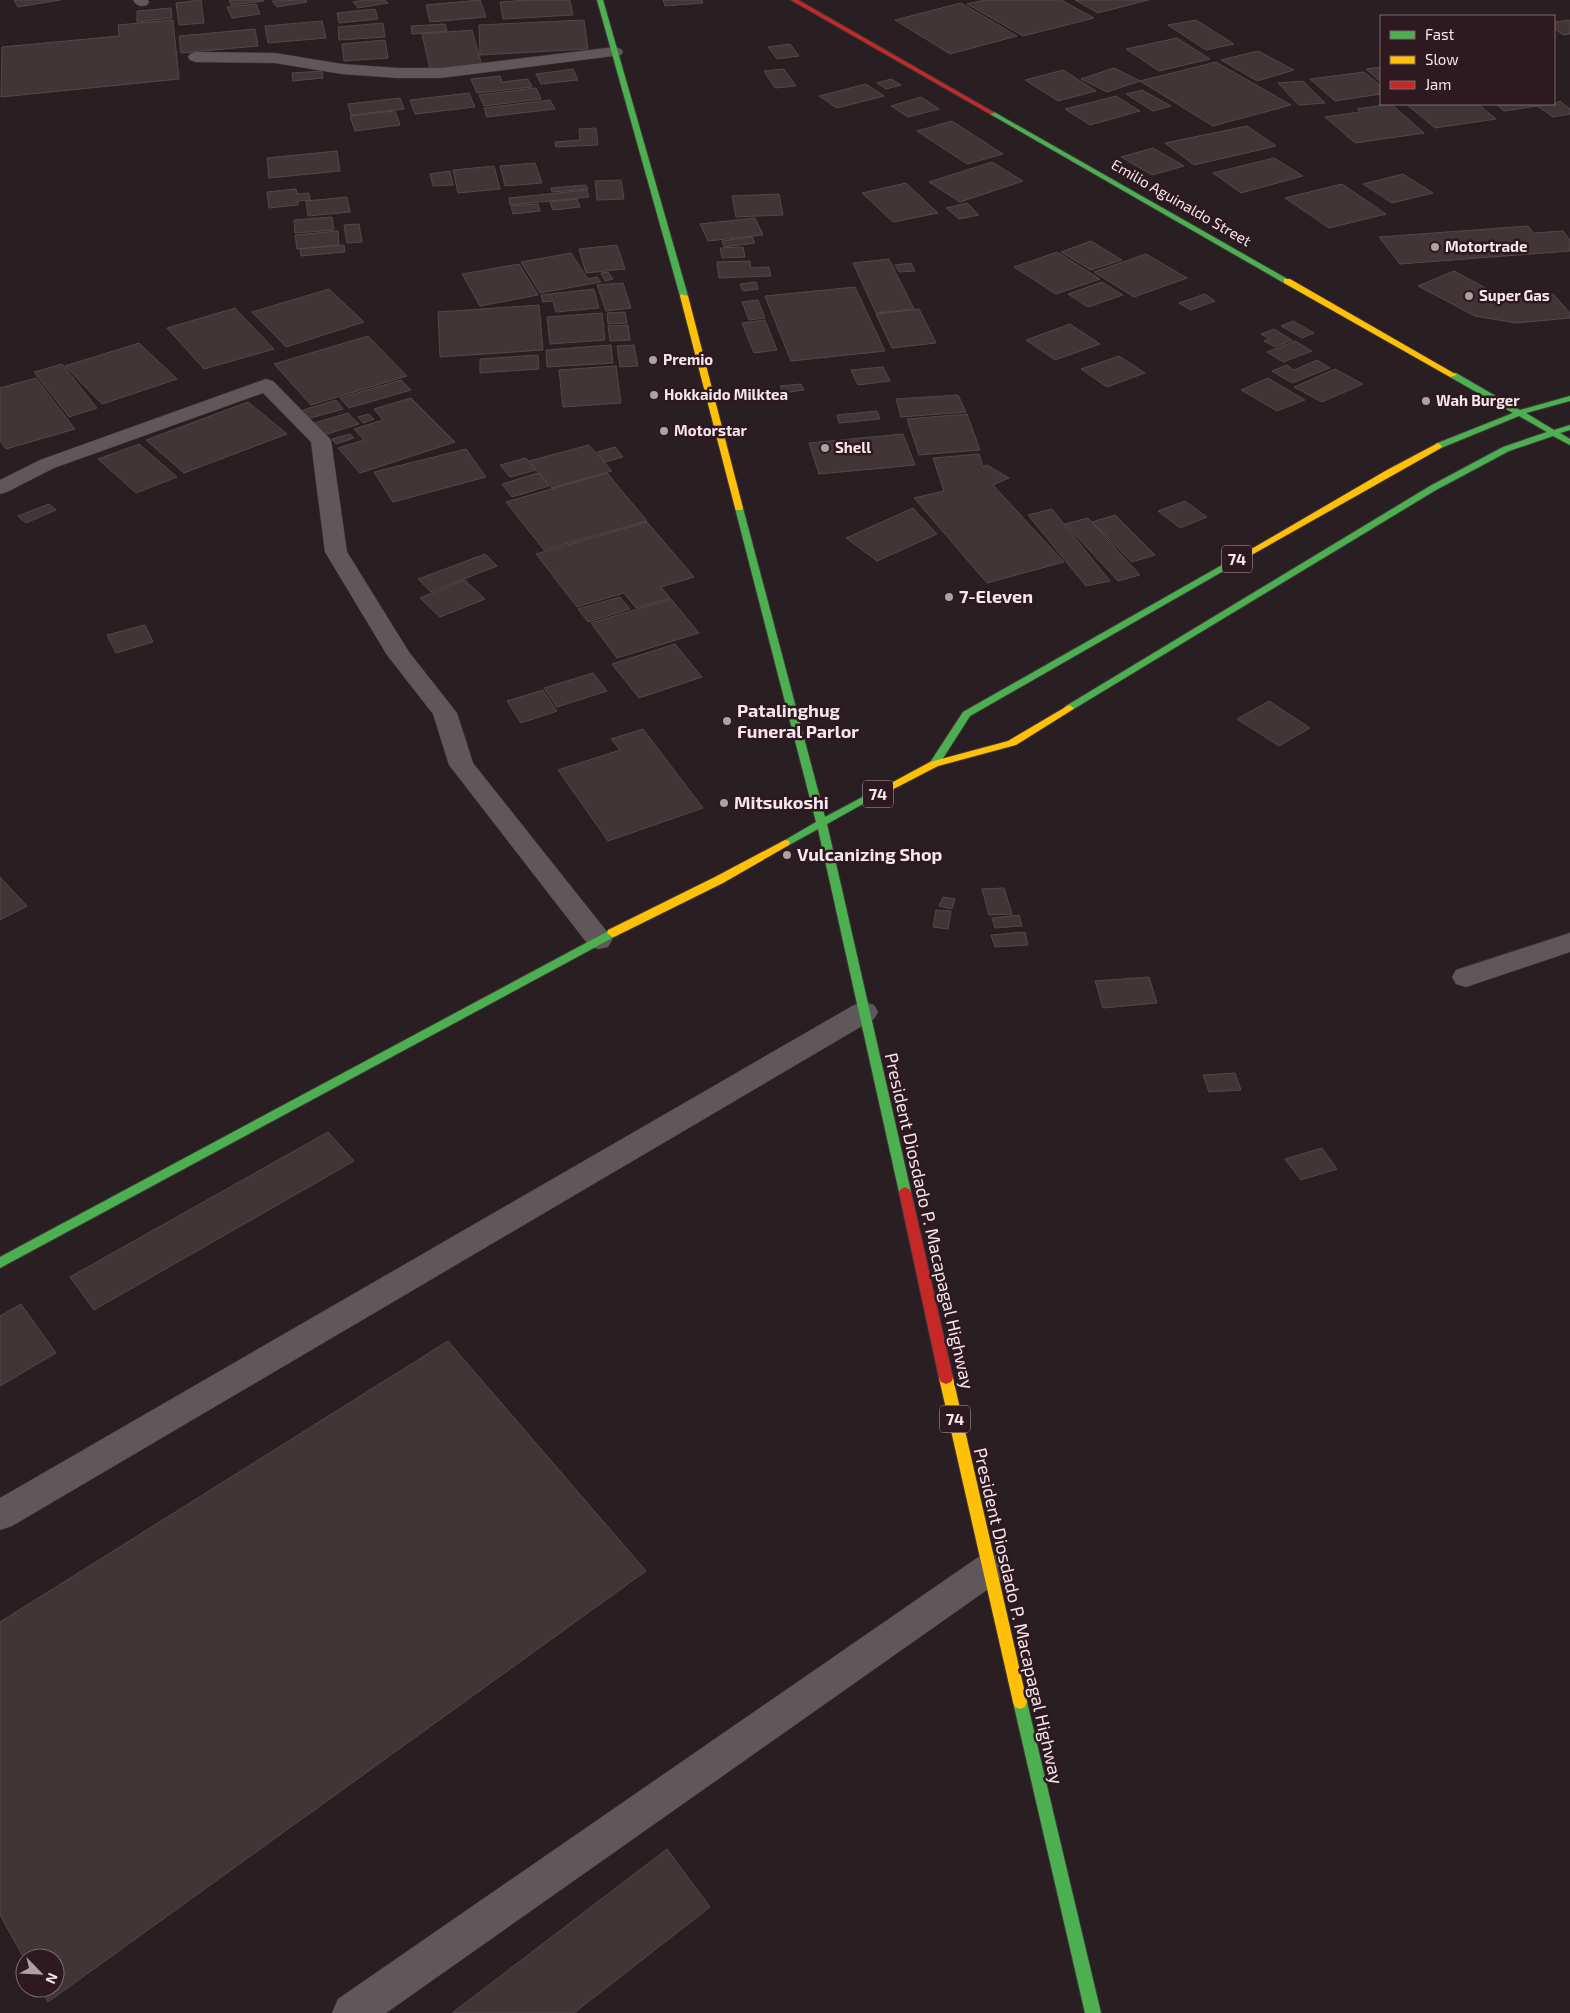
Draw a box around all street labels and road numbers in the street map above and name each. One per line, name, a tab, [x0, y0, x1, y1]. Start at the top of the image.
street label: Emilio Aguinaldo Street	[1108, 155, 1255, 250]
road number: 74	[1222, 546, 1252, 572]
road number: 74	[863, 781, 893, 808]
street label: President Diosdado P. Macapagal Highway	[880, 1050, 980, 1392]
road number: 74	[940, 1406, 970, 1432]
street label: President Diosdado P. Macapagal Highway	[969, 1445, 1069, 1787]

